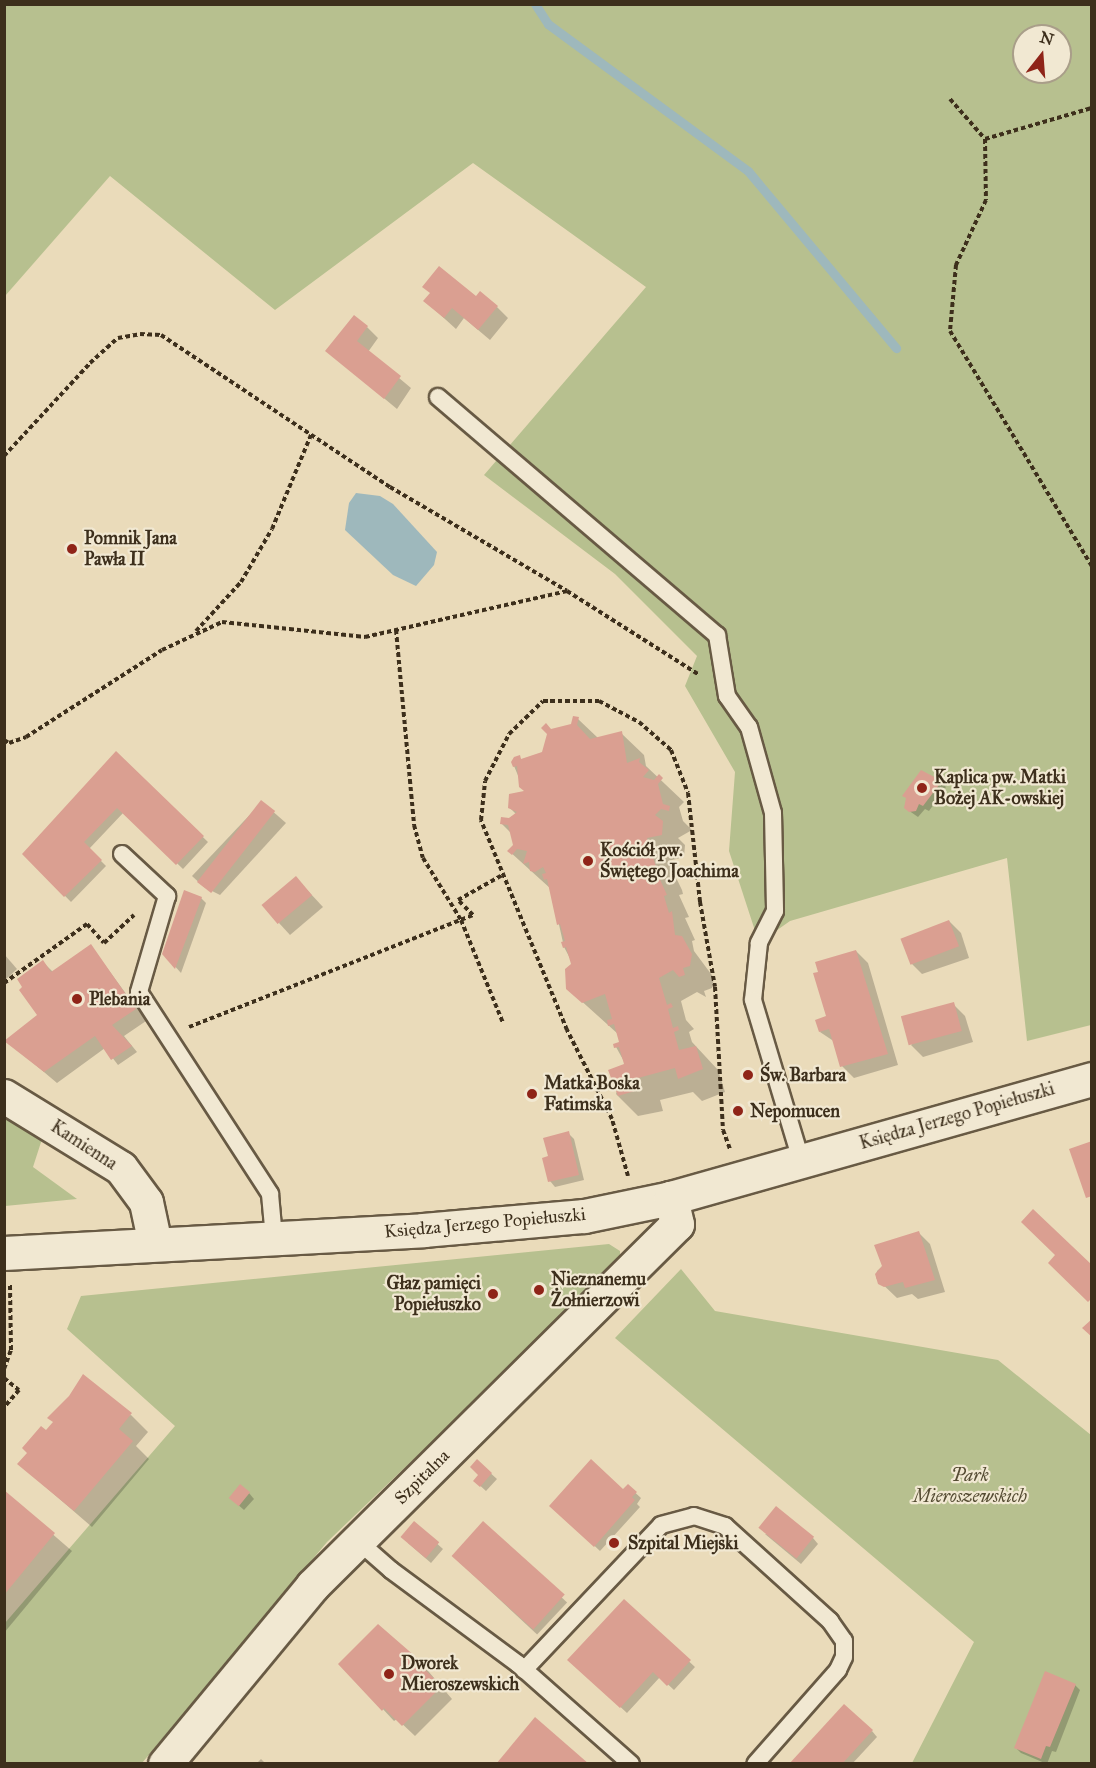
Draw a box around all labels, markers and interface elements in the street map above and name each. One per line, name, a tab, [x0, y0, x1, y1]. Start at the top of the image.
north arrow	[1012, 24, 1072, 84]
text: N	[1038, 27, 1056, 49]
place label: Pomnik Jana Pawła II	[84, 528, 177, 570]
marker: Pomnik Jana Pawła II	[65, 542, 79, 556]
place label: Kaplica pw. Matki Bożej AK-owskiej	[934, 767, 1066, 810]
marker: Kaplica pw. Matki Bożej AK-owskiej	[915, 781, 929, 795]
place label: Kościół pw. Świętego Joachima	[600, 840, 739, 882]
marker: Kościół pw. Świętego Joachima	[581, 854, 595, 868]
place label: Plebania	[89, 988, 150, 1010]
marker: Plebania	[70, 992, 84, 1006]
place label: Św. Barbara	[760, 1064, 846, 1086]
marker: Św. Barbara	[741, 1068, 755, 1082]
place label: Matka Boska Fatimska	[544, 1073, 640, 1116]
street label: Księdza Jerzego Popiełuszki	[857, 1078, 1057, 1154]
marker: Matka Boska Fatimska	[525, 1087, 539, 1101]
place label: Nepomucen	[750, 1100, 840, 1122]
marker: Nepomucen	[731, 1104, 745, 1118]
street label: Kamienna	[47, 1116, 121, 1174]
street label: Księdza Jerzego Popiełuszki	[383, 1203, 587, 1243]
place label: Nieznanemu Żołnierzowi	[551, 1269, 646, 1312]
place label: Głaz pamięci Popiełuszko	[387, 1273, 481, 1316]
marker: Nieznanemu Żołnierzowi	[532, 1283, 546, 1297]
marker: Głaz pamięci Popiełuszko	[486, 1287, 500, 1301]
street label: Szpitalna	[390, 1445, 454, 1509]
park label: Park Mieroszewskich	[913, 1465, 1027, 1508]
place label: Szpital Miejski	[628, 1532, 738, 1554]
marker: Szpital Miejski	[605, 1534, 623, 1552]
place label: Dworek Mieroszewskich	[401, 1653, 519, 1696]
marker: Dworek Mieroszewskich	[382, 1667, 396, 1681]

